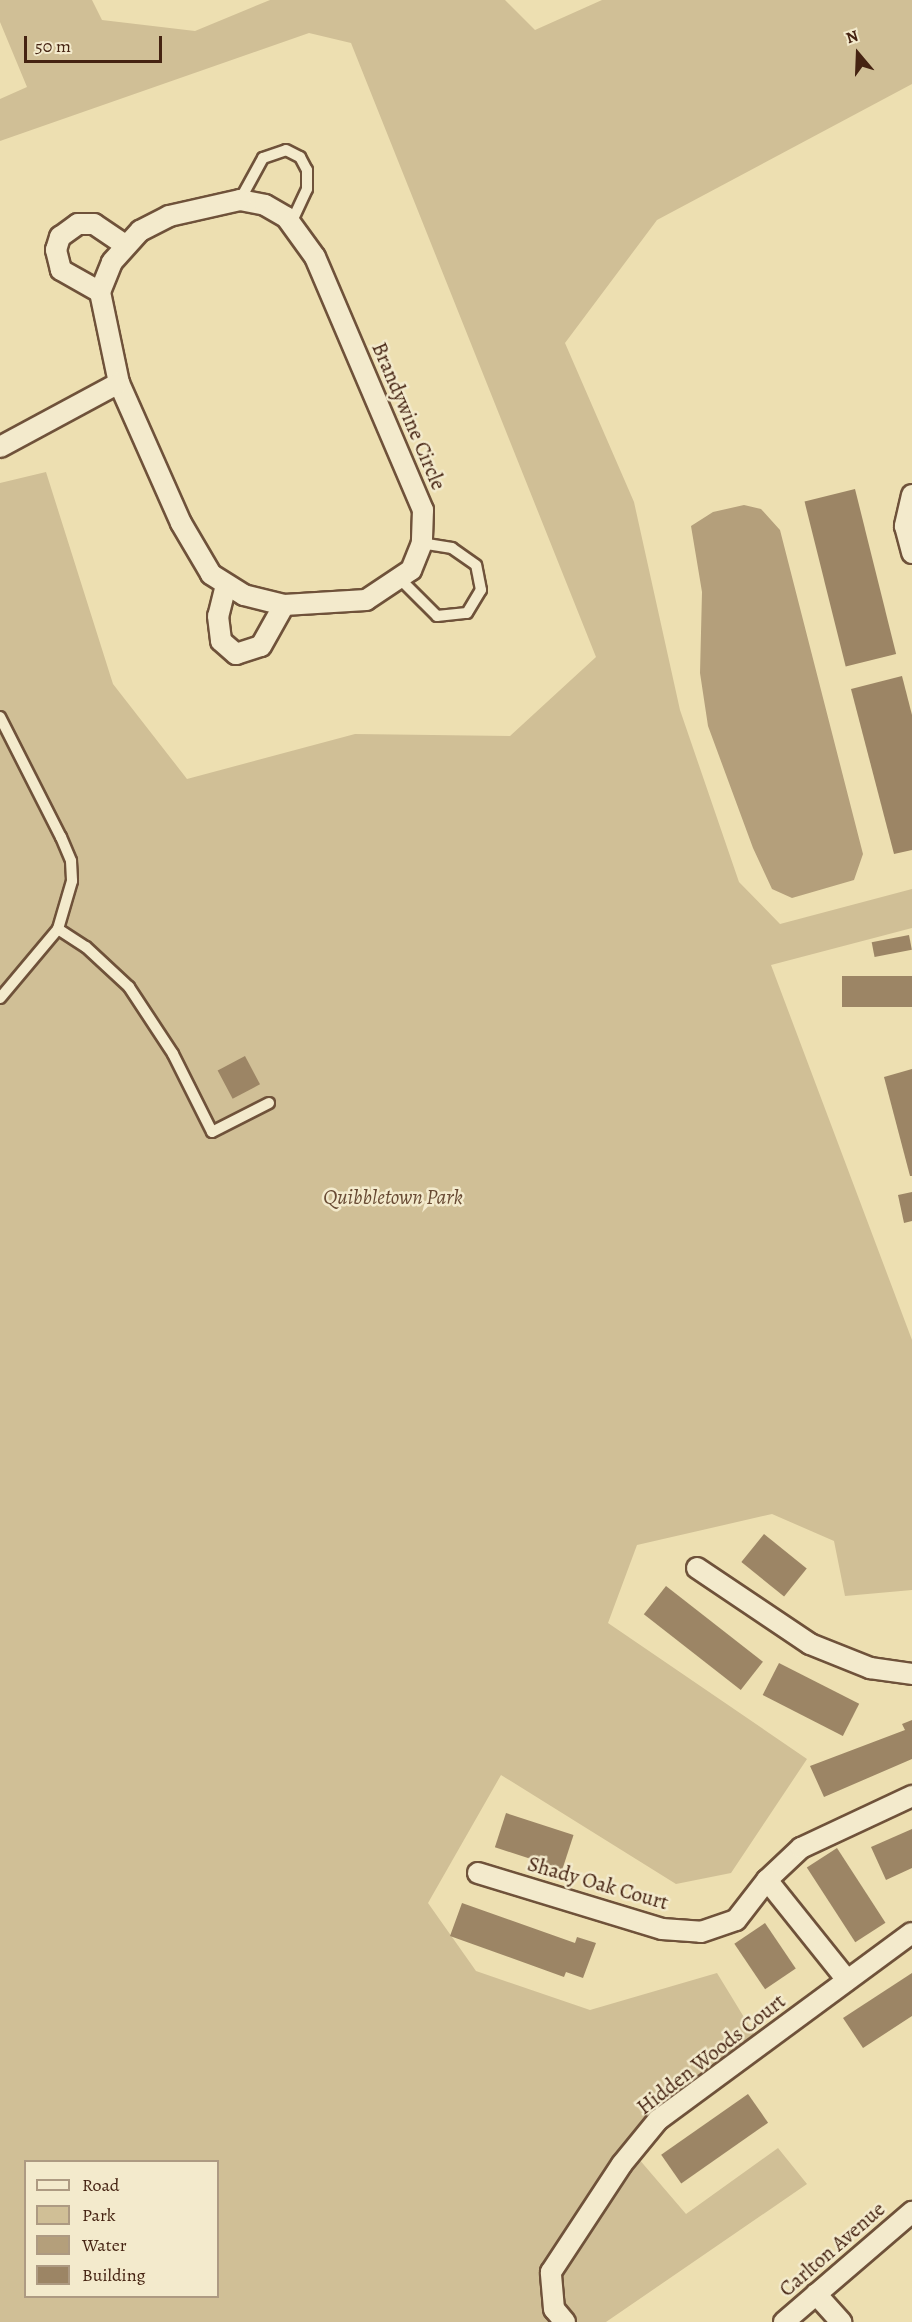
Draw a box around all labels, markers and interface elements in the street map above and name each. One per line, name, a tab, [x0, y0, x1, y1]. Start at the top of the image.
scale bar	[27, 24, 165, 62]
north arrow	[828, 24, 888, 84]
text: N	[843, 25, 861, 49]
text: 50 m	[35, 34, 71, 58]
street label: Brandywine Circle	[367, 338, 451, 494]
park label: Quibbletown Park	[323, 1184, 463, 1210]
street label: Shady Oak Court	[525, 1851, 671, 1915]
street label: Hidden Woods Court	[632, 1988, 790, 2120]
legend	[24, 2160, 219, 2298]
text: Road	[82, 2173, 119, 2197]
street label: Carlton Avenue	[774, 2196, 890, 2302]
text: Park	[82, 2203, 116, 2227]
text: Water	[82, 2233, 127, 2257]
text: Building	[82, 2263, 146, 2287]

